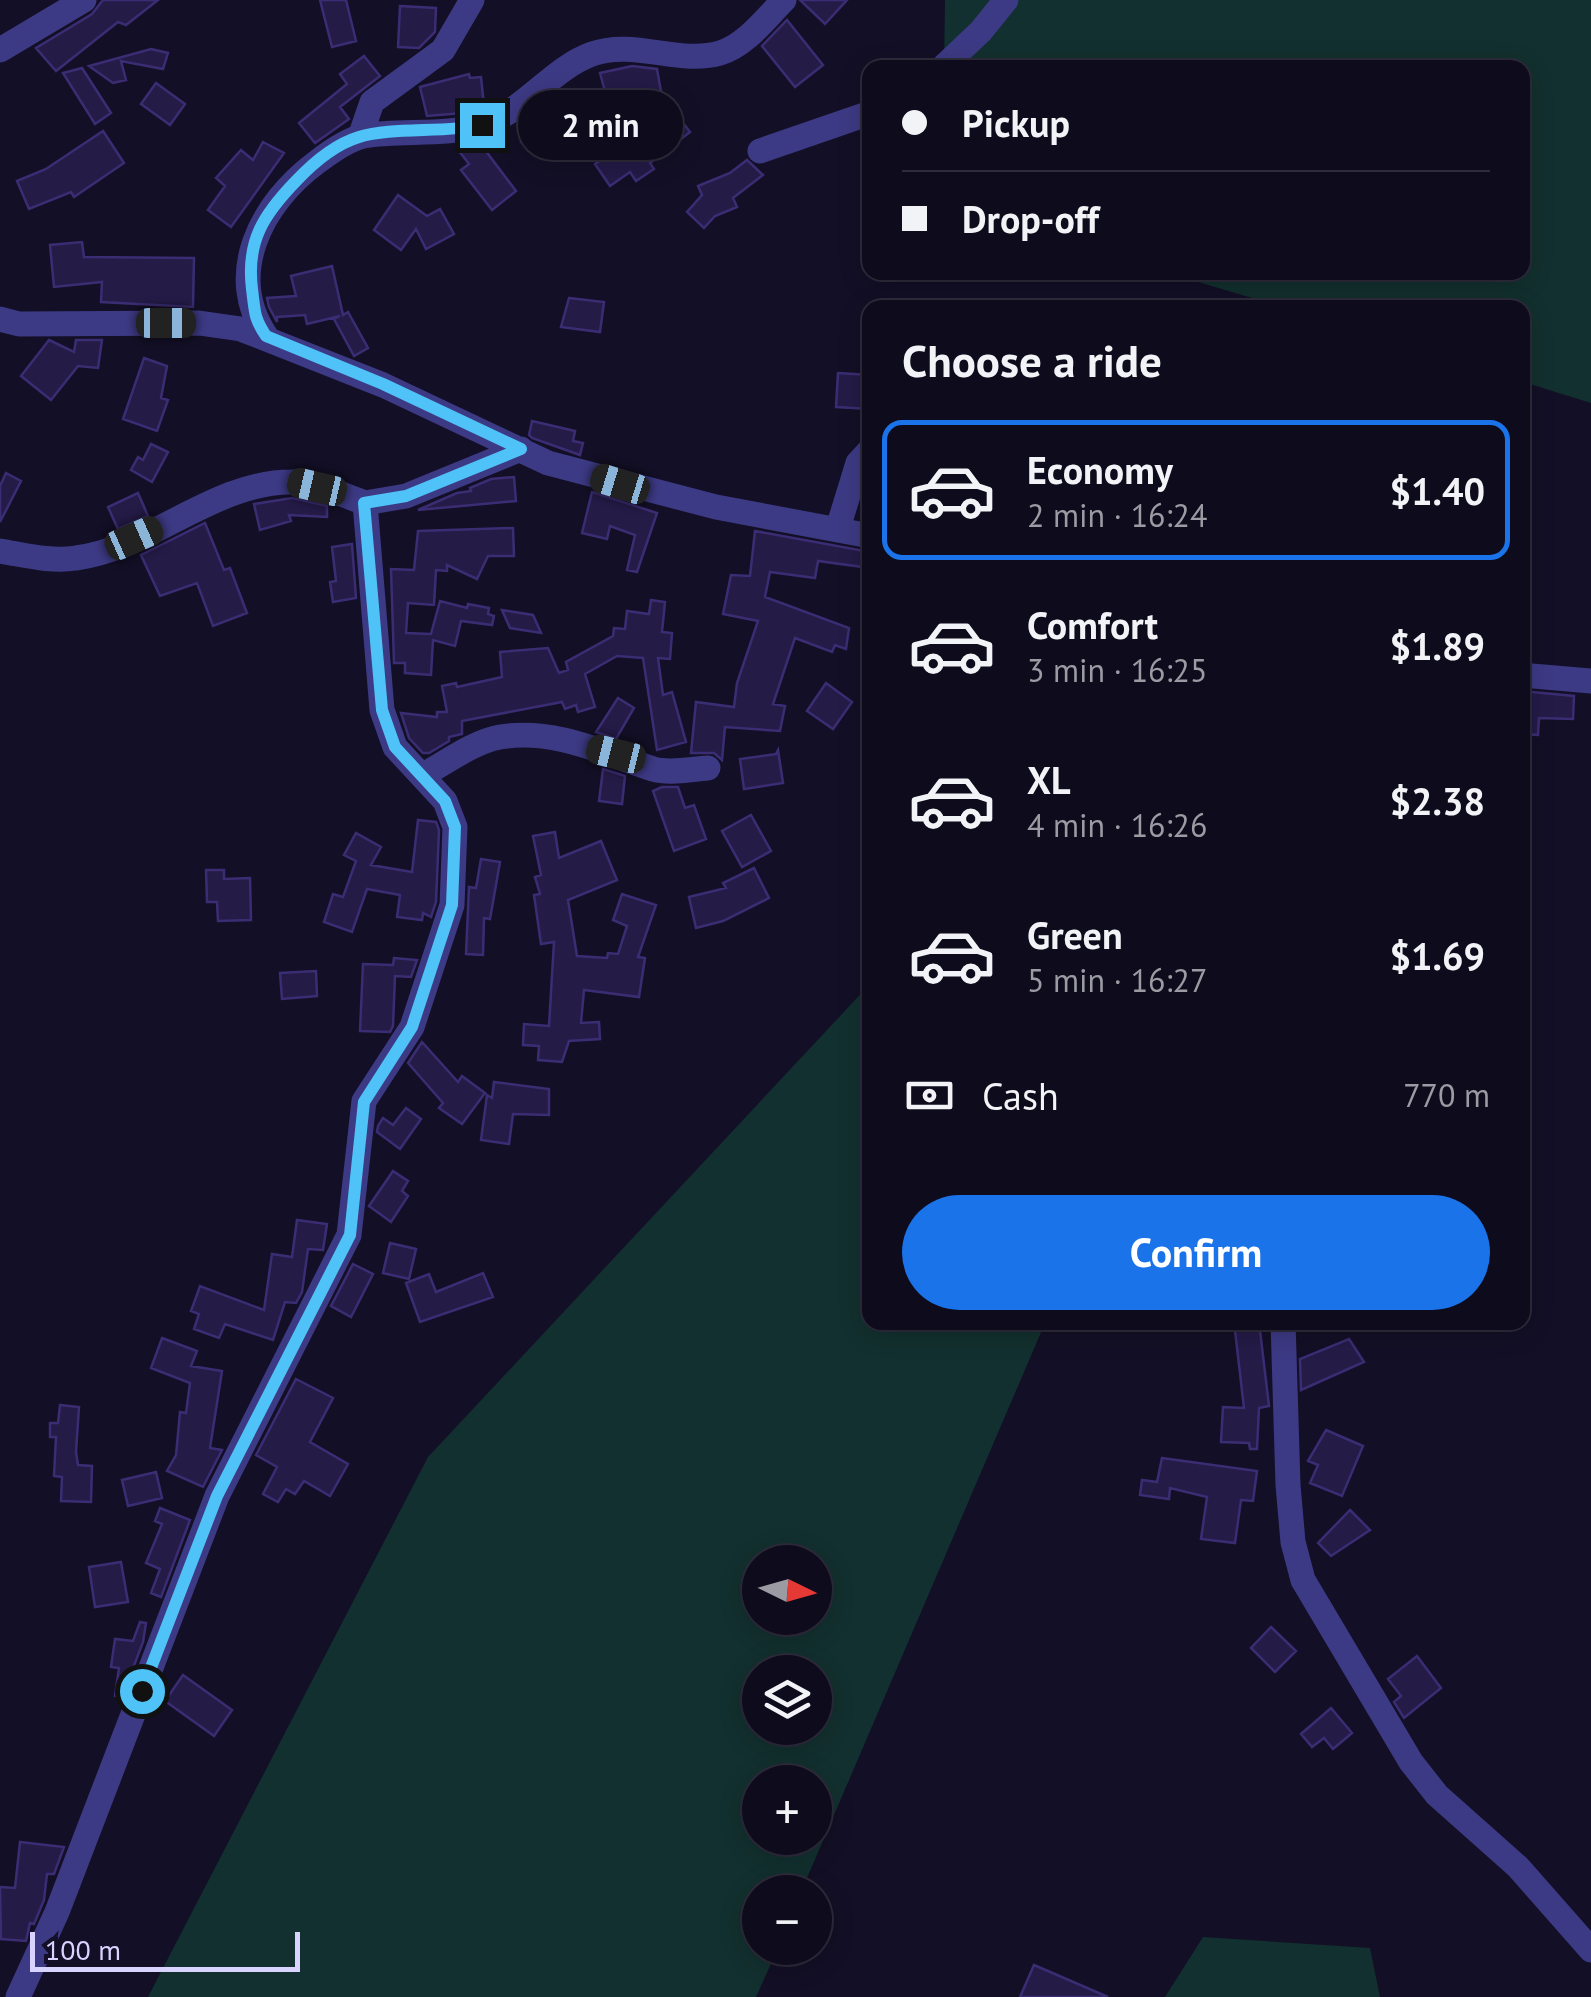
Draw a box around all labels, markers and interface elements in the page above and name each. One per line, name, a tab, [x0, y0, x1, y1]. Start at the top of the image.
callout: 2 min	[517, 90, 682, 160]
text: Pickup	[962, 98, 1070, 147]
route end	[460, 103, 505, 148]
text: 2 min	[561, 104, 640, 146]
text: Drop-off	[962, 194, 1099, 243]
car	[136, 308, 196, 338]
text: Choose a ride	[902, 331, 1162, 389]
icon: car	[907, 445, 997, 535]
text: Economy	[1027, 445, 1173, 494]
car	[587, 461, 653, 507]
car	[284, 466, 350, 508]
text: $1.40	[1389, 466, 1485, 515]
text: 2 min · 16:24	[1027, 494, 1207, 536]
car	[100, 512, 168, 564]
icon: car	[907, 600, 997, 690]
text: Comfort	[1027, 600, 1158, 649]
text: $1.89	[1389, 621, 1485, 670]
text: 3 min · 16:25	[1027, 649, 1207, 691]
car	[583, 732, 649, 776]
icon: car	[907, 755, 997, 845]
text: XL	[1027, 755, 1071, 804]
text: $2.38	[1389, 776, 1485, 825]
text: 4 min · 16:26	[1027, 804, 1207, 846]
icon: car	[907, 910, 997, 1000]
text: Green	[1027, 910, 1123, 959]
text: $1.69	[1389, 931, 1485, 980]
text: 5 min · 16:27	[1027, 959, 1207, 1001]
icon: cash	[902, 1068, 957, 1123]
text: Cash	[982, 1071, 1059, 1120]
text: 770 m	[1403, 1074, 1490, 1116]
button: Confirm	[902, 1195, 1490, 1310]
north arrow	[742, 1545, 832, 1635]
map controls	[742, 1545, 832, 1965]
button: layers	[742, 1655, 832, 1745]
route start	[120, 1669, 165, 1714]
button: +	[742, 1765, 832, 1855]
button: −	[742, 1875, 832, 1965]
scale bar	[30, 1927, 300, 1972]
text: 100 m	[45, 1931, 121, 1968]

